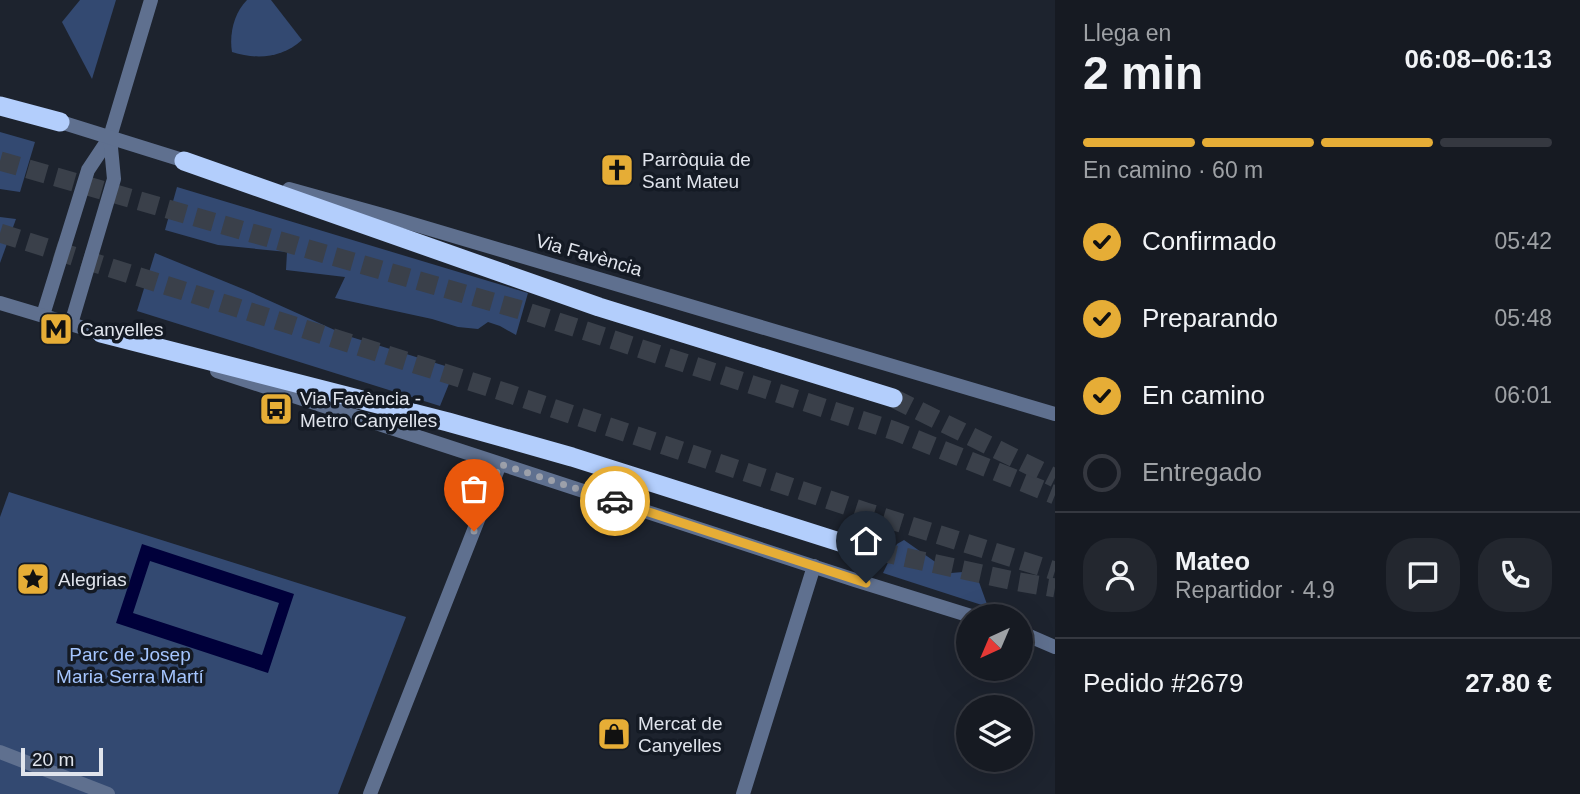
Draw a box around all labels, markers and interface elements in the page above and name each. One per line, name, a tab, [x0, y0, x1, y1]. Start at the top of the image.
text: Llega en	[1083, 20, 1171, 46]
text: 06:08–06:13	[1405, 44, 1552, 74]
text: 2 min	[1083, 47, 1203, 99]
place label: Parròquia de Sant Mateu	[642, 149, 751, 192]
church icon: Parròquia de Sant Mateu	[598, 151, 636, 189]
text: En camino · 60 m	[1083, 157, 1263, 183]
icon: check	[1083, 223, 1121, 261]
text: Confirmado	[1142, 226, 1276, 256]
text: 05:42	[1494, 228, 1552, 254]
street label: Via Favència	[533, 230, 645, 280]
icon: check	[1083, 300, 1121, 338]
text: Preparando	[1142, 303, 1278, 333]
text: 05:48	[1494, 305, 1552, 331]
metro station icon: Canyelles	[37, 310, 75, 348]
place label: Canyelles	[80, 319, 163, 340]
icon: check	[1083, 377, 1121, 415]
text: En camino	[1142, 380, 1265, 410]
text: 06:01	[1494, 382, 1552, 408]
place label: Via Favència - Metro Canyelles	[300, 388, 437, 431]
bus stop icon: Via Favència - Metro Canyelles	[257, 390, 295, 428]
text: Entregado	[1142, 457, 1262, 487]
pin	[444, 459, 504, 531]
courier	[580, 466, 650, 536]
icon: bag	[455, 470, 493, 508]
icon: car	[596, 482, 634, 520]
pin	[836, 511, 896, 583]
icon: home	[847, 522, 885, 560]
button: person	[1083, 538, 1157, 612]
button: chat	[1386, 538, 1460, 612]
button: phone	[1478, 538, 1552, 612]
text: Mateo	[1175, 546, 1250, 576]
place icon: Alegrias	[14, 560, 52, 598]
place label: Alegrias	[58, 569, 127, 590]
text: Repartidor · 4.9	[1175, 577, 1335, 603]
north arrow	[956, 604, 1032, 681]
map controls	[956, 604, 1033, 772]
park label: Parc de Josep Maria Serra Martí	[56, 644, 205, 687]
text: Pedido #2679	[1083, 668, 1243, 698]
text: 27.80 €	[1465, 668, 1552, 698]
button: layers	[956, 695, 1033, 772]
place label: Mercat de Canyelles	[638, 713, 722, 756]
shop icon: Mercat de Canyelles	[595, 715, 633, 753]
scale bar	[21, 745, 103, 777]
text: 20 m	[32, 749, 74, 770]

